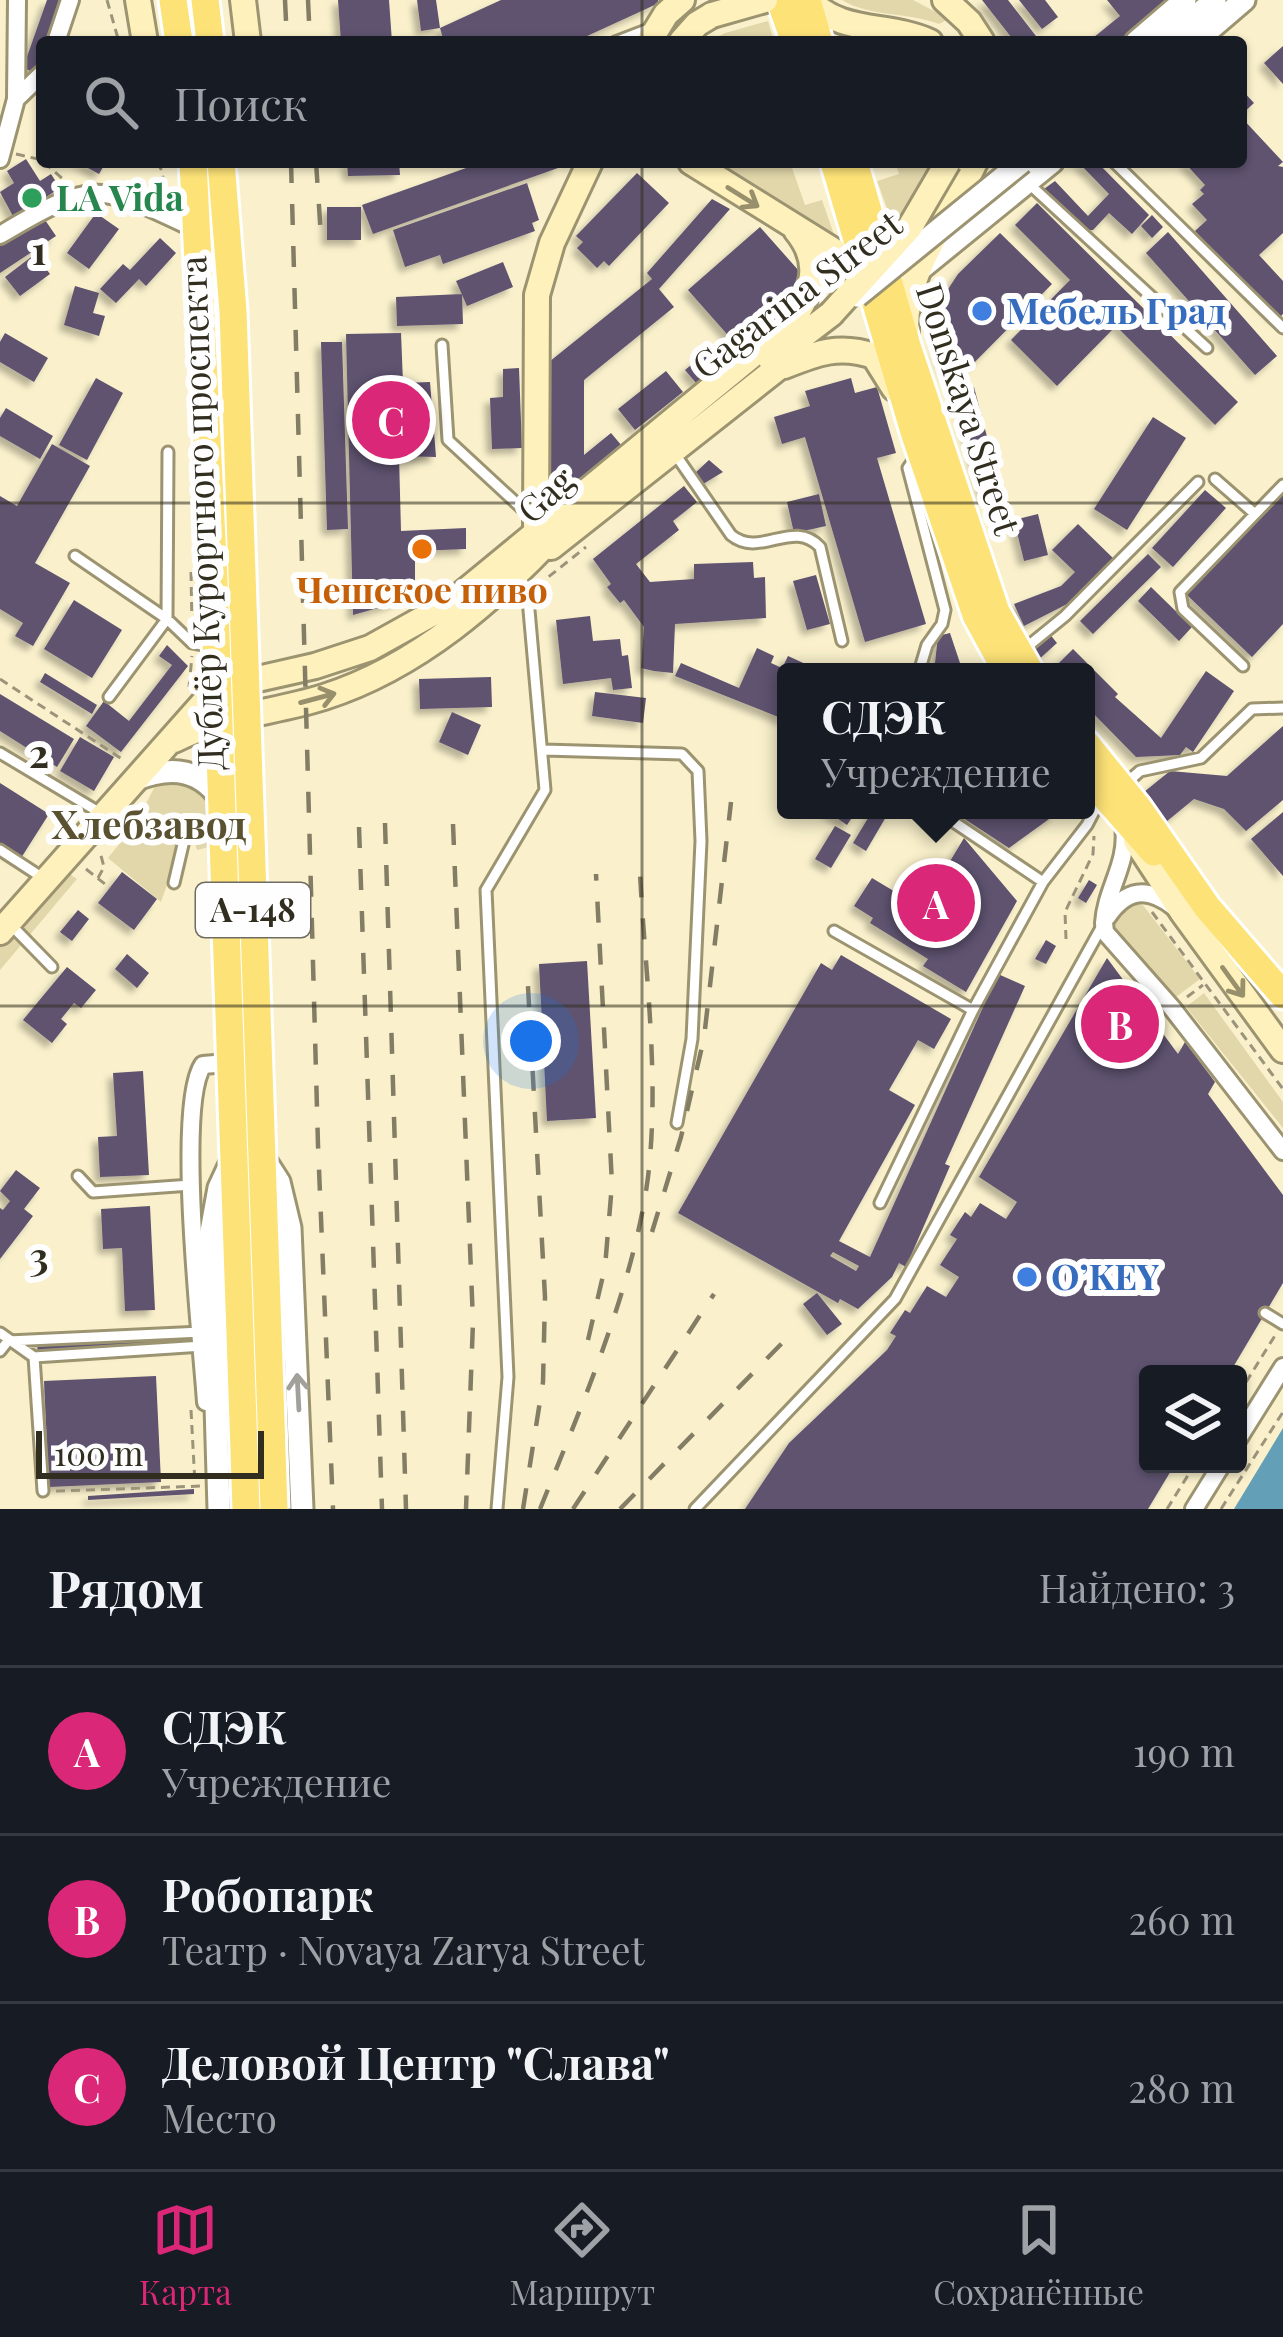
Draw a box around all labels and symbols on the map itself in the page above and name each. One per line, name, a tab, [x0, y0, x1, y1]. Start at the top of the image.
place label: LA Vida	[56, 172, 184, 220]
one-way arrow	[725, 184, 759, 209]
marker: LA Vida	[19, 185, 45, 211]
street label: Gagarina Street	[681, 198, 911, 388]
text: 1	[32, 223, 46, 275]
street label: Дублёр Курортного проспекта	[167, 255, 233, 771]
street label: Donskaya Street	[907, 277, 1034, 541]
place label: Мебель Град	[1006, 285, 1227, 333]
marker: Мебель Град	[969, 298, 995, 324]
pin: C	[352, 375, 430, 465]
street label: Gag	[506, 455, 584, 532]
marker: Чешское пиво	[409, 536, 435, 562]
place label: Чешское пиво	[296, 564, 548, 612]
one-way arrow	[298, 685, 336, 707]
text: 2	[29, 726, 49, 778]
district label: Хлебзавод	[51, 797, 247, 849]
pin: A	[897, 858, 975, 948]
road number: А-148	[196, 883, 310, 937]
one-way arrow	[1219, 965, 1245, 998]
pin: B	[1081, 979, 1159, 1069]
your location	[501, 1011, 561, 1071]
text: 3	[29, 1229, 49, 1281]
place label: O’KEY	[1051, 1251, 1160, 1299]
marker: O’KEY	[1014, 1264, 1040, 1290]
one-way arrow	[286, 1373, 309, 1412]
scale bar	[36, 1425, 264, 1478]

